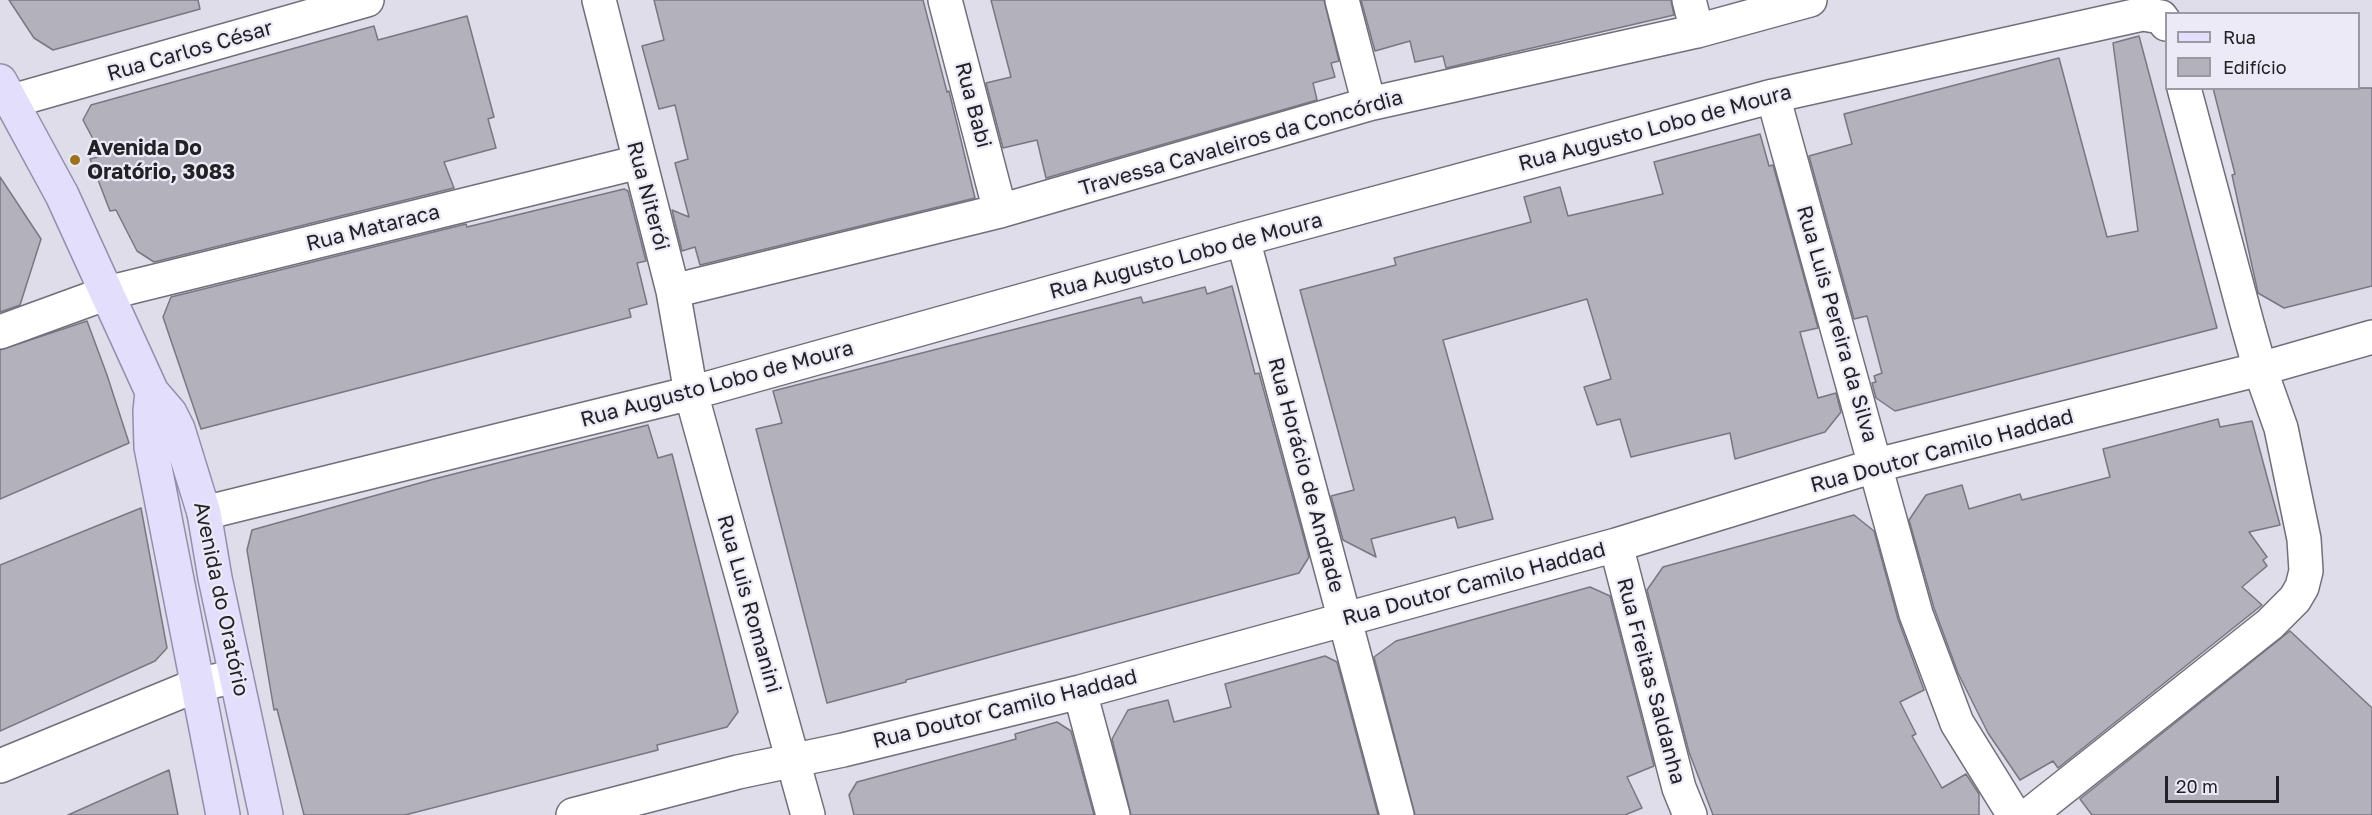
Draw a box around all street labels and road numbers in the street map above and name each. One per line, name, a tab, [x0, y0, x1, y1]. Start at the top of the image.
street label: Rua Carlos César	[104, 15, 276, 87]
street label: Rua Babi	[949, 59, 997, 151]
street label: Rua Augusto Lobo de Moura	[1516, 79, 1794, 177]
street label: Travessa Cavaleiros da Concórdia	[1076, 85, 1406, 201]
street label: Rua Niterói	[621, 139, 675, 253]
street label: Rua Mataraca	[304, 199, 442, 257]
street label: Rua Luis Pereira da Silva	[1791, 203, 1883, 445]
street label: Rua Augusto Lobo de Moura	[1047, 207, 1325, 305]
street label: Rua Augusto Lobo de Moura	[578, 335, 856, 433]
street label: Rua Horácio de Andrade	[1262, 355, 1350, 595]
street label: Rua Doutor Camilo Haddad	[1808, 404, 2076, 498]
street label: Avenida do Oratório	[188, 499, 254, 699]
street label: Rua Luis Romanini	[712, 512, 786, 696]
street label: Rua Doutor Camilo Haddad	[1340, 537, 1608, 631]
street label: Rua Freitas Saldanha	[1611, 575, 1691, 787]
street label: Rua Doutor Camilo Haddad	[870, 664, 1140, 754]

